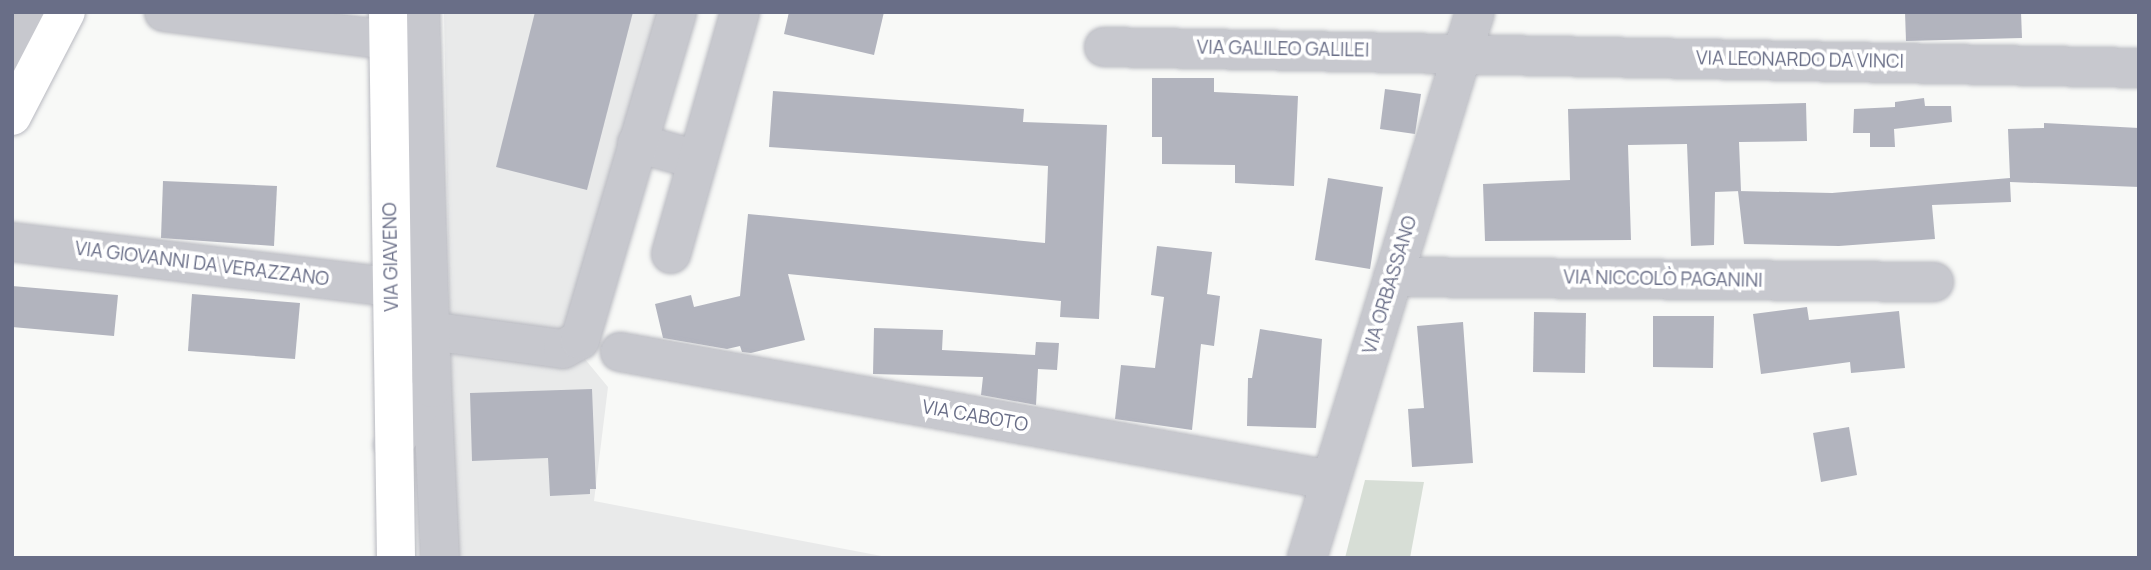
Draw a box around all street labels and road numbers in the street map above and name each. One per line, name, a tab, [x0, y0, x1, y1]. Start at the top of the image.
street label: VIA GALILEO GALILEI	[1197, 36, 1369, 62]
street label: VIA LEONARDO DA VINCI	[1696, 47, 1904, 73]
street label: VIA GIAVENO	[379, 202, 403, 312]
street label: VIA ORBASSANO	[1358, 213, 1422, 357]
street label: VIA GIOVANNI DA VERAZZANO	[74, 237, 330, 291]
street label: VIA NICCOLÒ PAGANINI	[1563, 266, 1763, 292]
street label: VIA CABOTO	[920, 395, 1030, 437]

